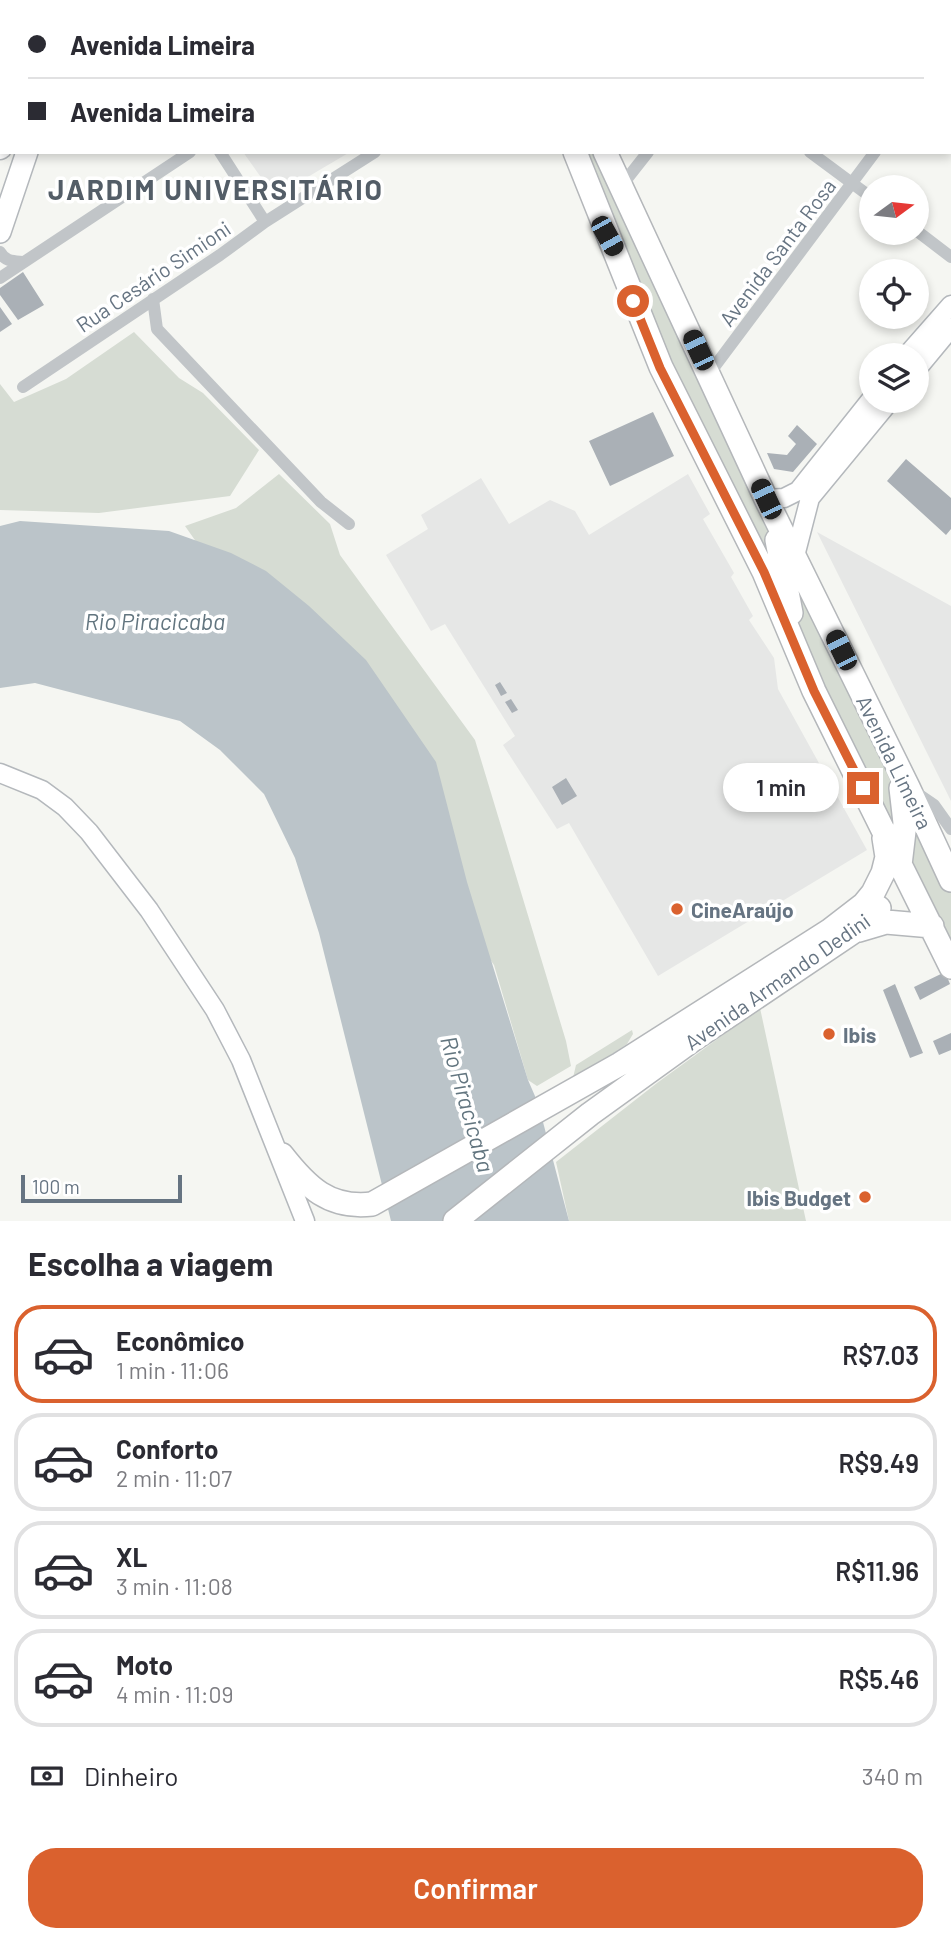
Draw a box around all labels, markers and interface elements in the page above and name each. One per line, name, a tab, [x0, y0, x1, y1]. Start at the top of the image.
text: Avenida Limeira	[70, 29, 255, 60]
text: Avenida Limeira	[70, 96, 255, 127]
district label: JARDIM UNIVERSITÁRIO	[48, 172, 384, 206]
street label: Avenida Santa Rosa	[713, 173, 841, 331]
north arrow	[859, 175, 929, 245]
map controls	[859, 175, 929, 413]
car	[588, 213, 627, 259]
street label: Rua Cesário Simioni	[71, 215, 235, 337]
button: locate	[859, 259, 929, 329]
route start	[617, 285, 649, 317]
car	[680, 327, 717, 373]
button: layers	[859, 343, 929, 413]
car	[748, 476, 785, 522]
water label: Rio Piracicaba	[85, 607, 225, 635]
car	[823, 627, 860, 673]
street label: Avenida Limeira	[852, 691, 938, 833]
callout: 1 min	[723, 764, 838, 812]
route end	[847, 772, 879, 804]
text: 1 min	[756, 773, 806, 801]
place label: CineAraújo	[691, 897, 794, 922]
marker: CineAraújo	[669, 901, 685, 917]
street label: Avenida Armando Dedini	[680, 908, 874, 1054]
place label: Ibis	[843, 1022, 876, 1047]
marker: Ibis	[821, 1026, 837, 1042]
water label: Rio Piracicaba	[435, 1033, 501, 1175]
scale bar	[21, 1172, 182, 1204]
text: 100 m	[32, 1175, 80, 1198]
place label: Ibis Budget	[746, 1185, 851, 1210]
marker: Ibis Budget	[857, 1189, 873, 1205]
text: Escolha a viagem	[28, 1244, 273, 1282]
icon: car	[32, 1323, 95, 1386]
text: Econômico	[116, 1325, 245, 1356]
text: R$7.03	[842, 1339, 919, 1370]
text: 1 min · 11:06	[116, 1356, 229, 1384]
icon: car	[32, 1431, 95, 1494]
text: Conforto	[116, 1433, 219, 1464]
text: R$9.49	[839, 1447, 919, 1478]
text: 2 min · 11:07	[116, 1464, 232, 1492]
icon: car	[32, 1539, 95, 1602]
text: XL	[116, 1541, 147, 1572]
text: R$11.96	[835, 1555, 919, 1586]
text: 3 min · 11:08	[116, 1572, 233, 1600]
icon: car	[32, 1647, 95, 1710]
text: Moto	[116, 1649, 173, 1680]
text: R$5.46	[838, 1663, 919, 1694]
text: 4 min · 11:09	[116, 1680, 234, 1708]
icon: cash	[28, 1757, 66, 1795]
text: Dinheiro	[84, 1760, 179, 1791]
text: 340 m	[862, 1762, 923, 1790]
button: Confirmar	[28, 1848, 923, 1928]

